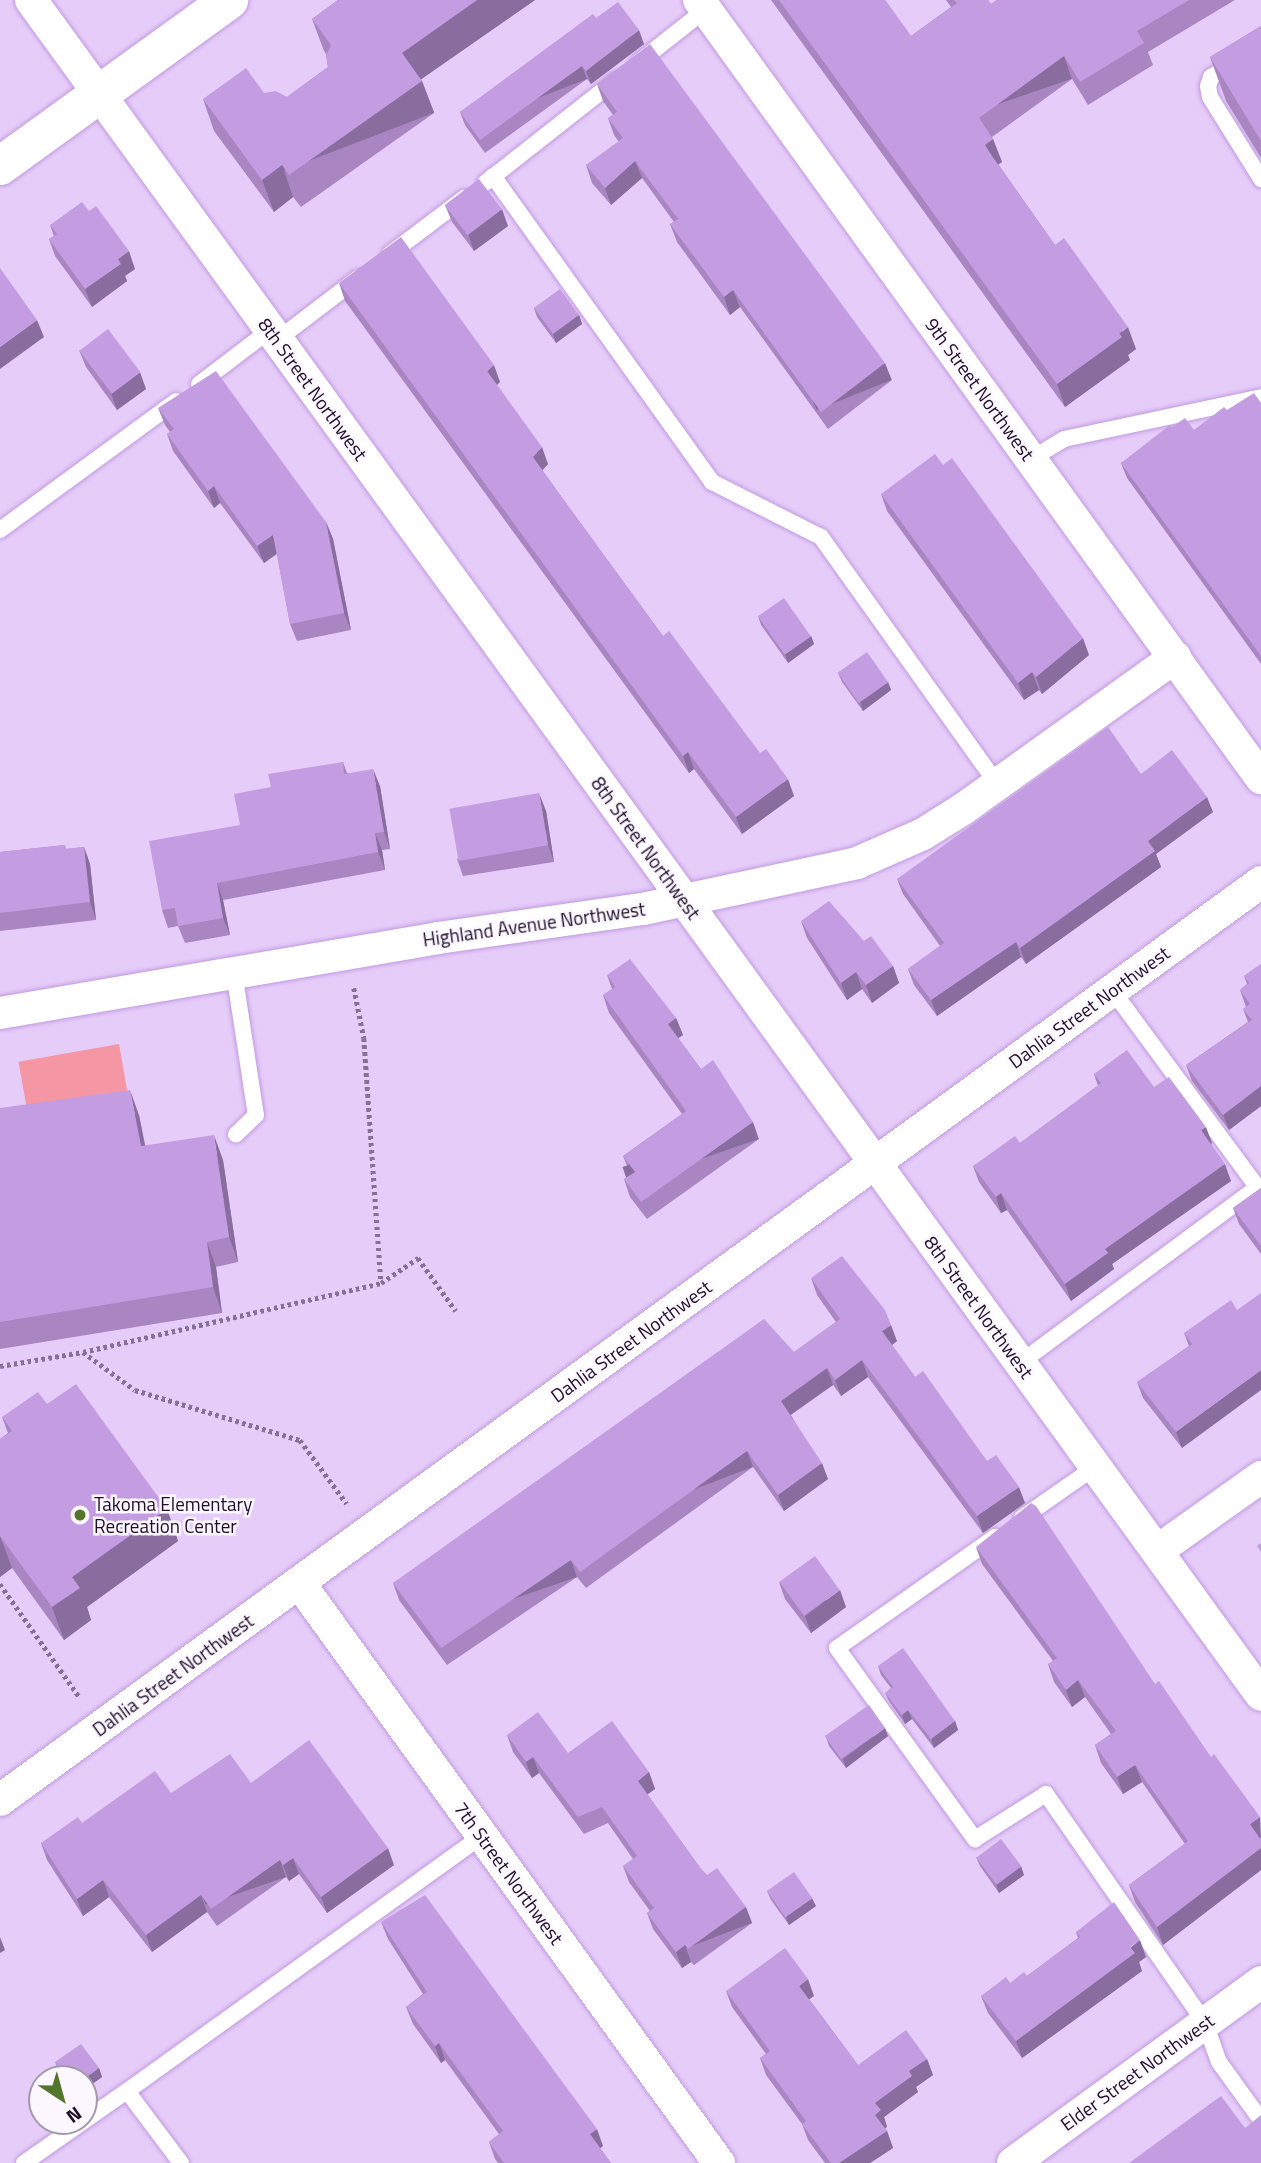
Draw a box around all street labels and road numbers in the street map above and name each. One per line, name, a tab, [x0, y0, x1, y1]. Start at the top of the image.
street label: 8th Street Northwest	[254, 313, 372, 465]
street label: 9th Street Northwest	[921, 313, 1039, 465]
street label: 8th Street Northwest	[587, 772, 705, 924]
street label: Highland Avenue Northwest	[421, 897, 647, 951]
street label: Dahlia Street Northwest	[1004, 941, 1174, 1073]
street label: 8th Street Northwest	[920, 1231, 1038, 1383]
street label: Dahlia Street Northwest	[546, 1275, 716, 1407]
street label: Dahlia Street Northwest	[88, 1609, 258, 1741]
street label: 7th Street Northwest	[450, 1797, 568, 1949]
street label: Elder Street Northwest	[1056, 2009, 1218, 2135]

